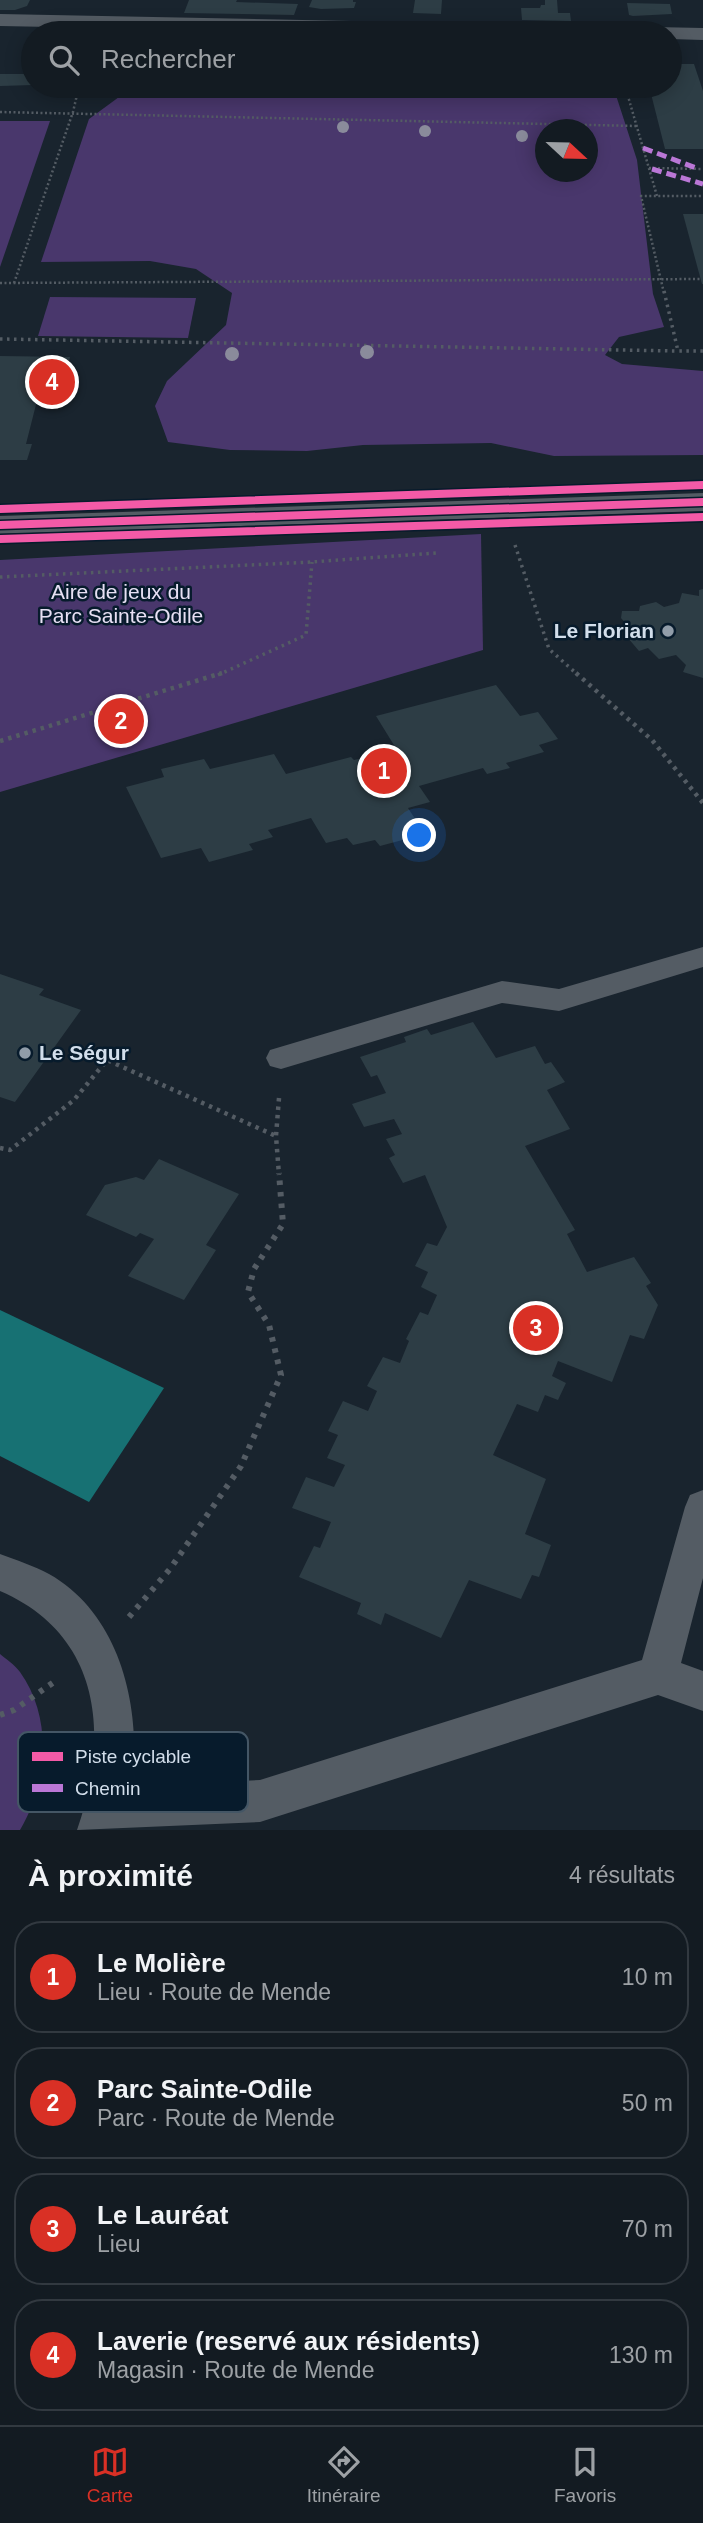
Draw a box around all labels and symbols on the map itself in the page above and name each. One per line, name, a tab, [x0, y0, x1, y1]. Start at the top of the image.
north arrow	[535, 119, 598, 182]
pin: 4	[29, 356, 75, 408]
park label: Aire de jeux du Parc Sainte-Odile	[39, 580, 203, 627]
place label: Le Florian	[554, 619, 654, 642]
marker: Le Florian	[660, 623, 676, 639]
pin: 2	[98, 695, 144, 747]
pin: 1	[361, 745, 407, 797]
your location	[402, 818, 436, 852]
place label: Le Ségur	[39, 1041, 129, 1064]
marker: Le Ségur	[17, 1045, 33, 1061]
pin: 3	[513, 1302, 559, 1354]
legend	[18, 1732, 248, 1812]
text: Piste cyclable	[75, 1746, 191, 1767]
text: Chemin	[75, 1778, 140, 1799]

